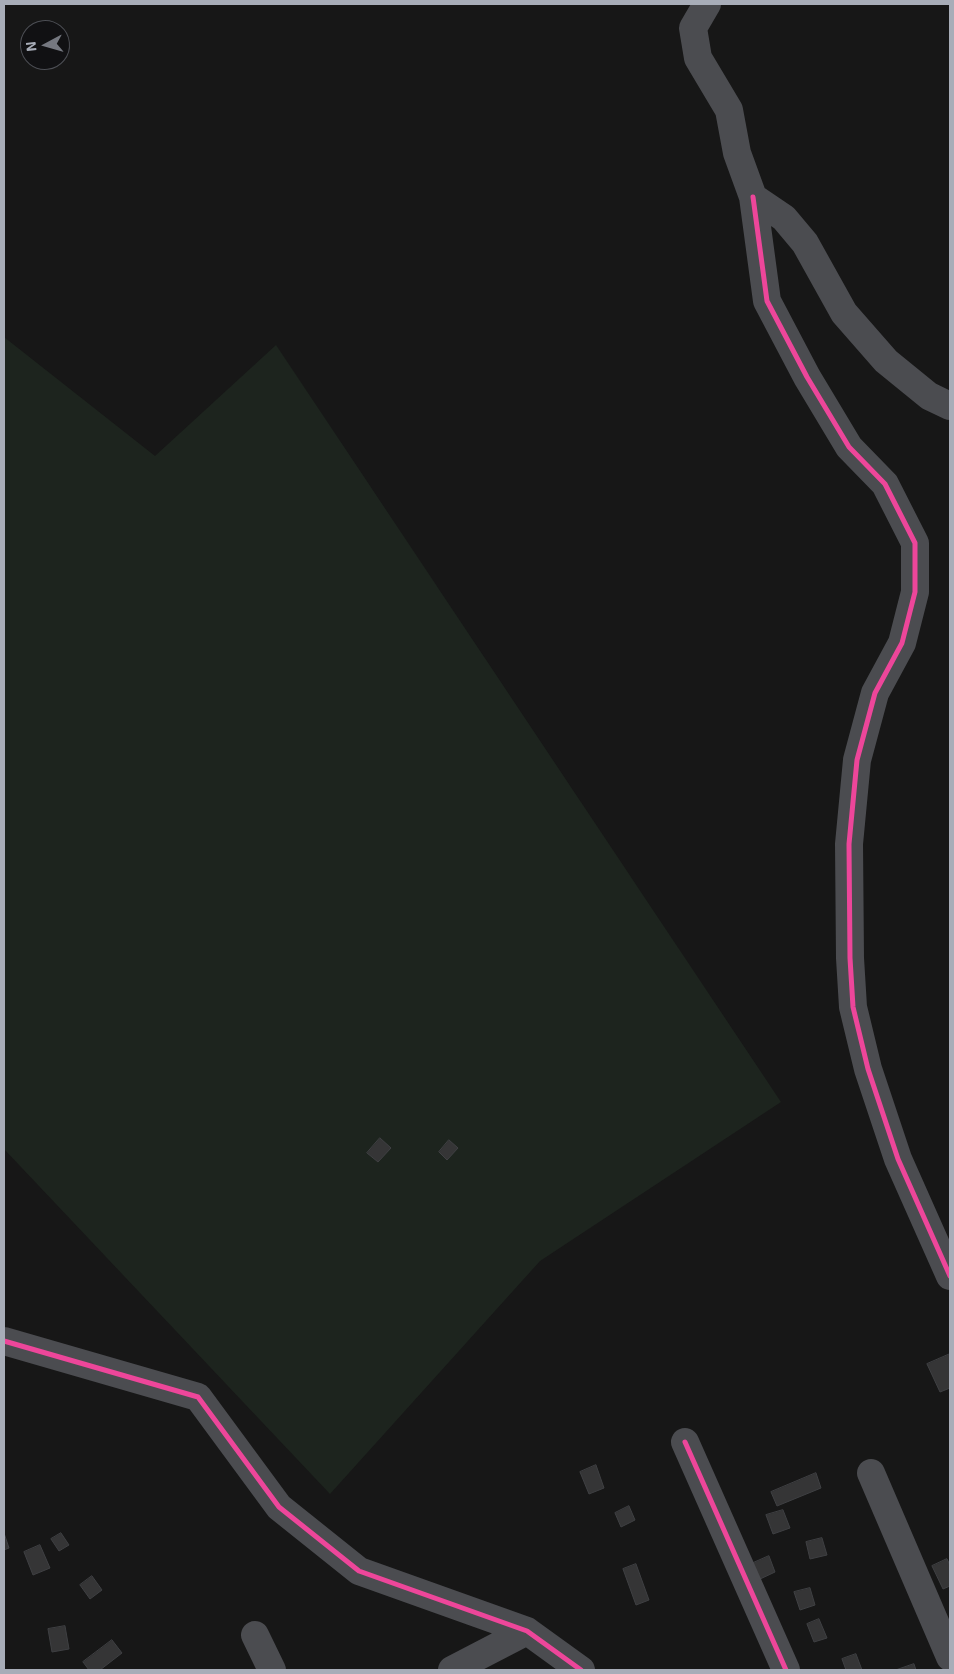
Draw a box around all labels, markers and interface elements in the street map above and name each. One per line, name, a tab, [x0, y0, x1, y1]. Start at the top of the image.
north arrow	[20, 20, 70, 70]
text: N	[22, 41, 40, 52]

